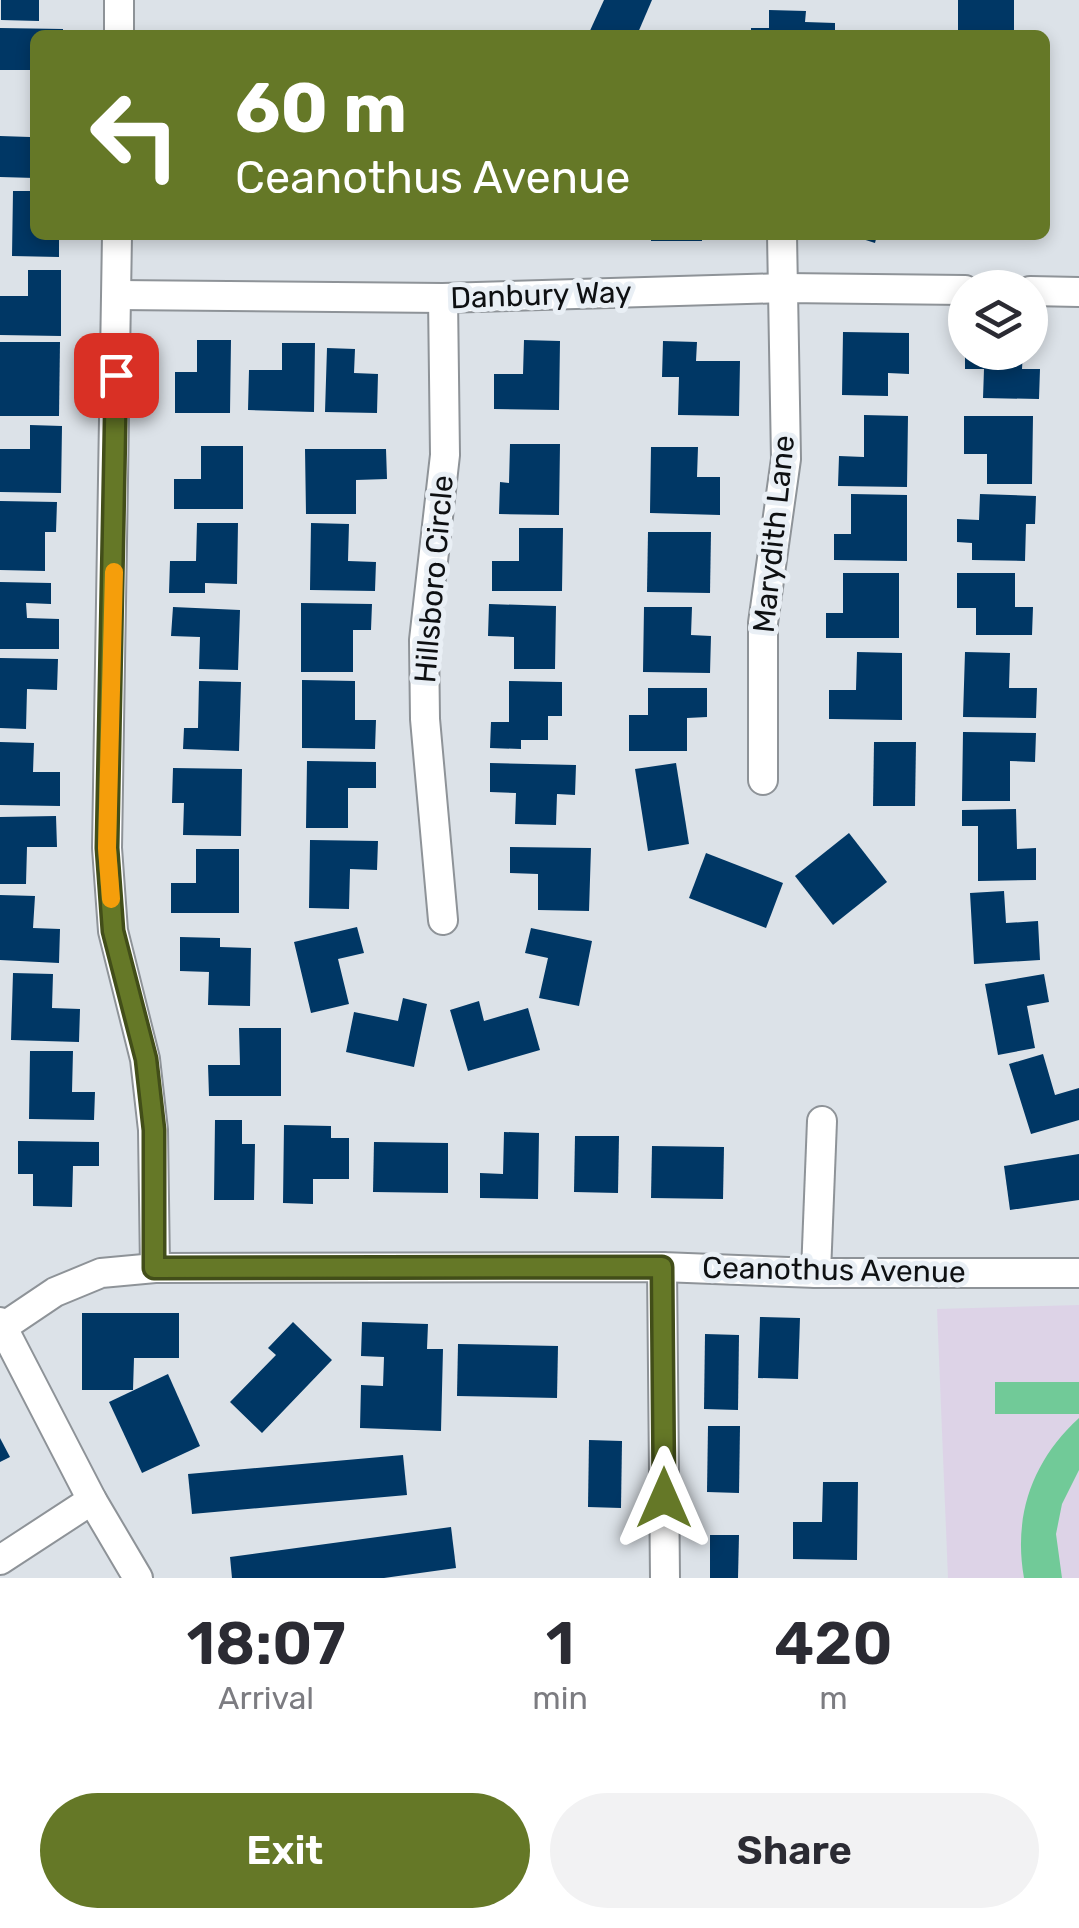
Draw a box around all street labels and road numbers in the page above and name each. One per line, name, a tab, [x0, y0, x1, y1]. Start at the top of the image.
street label: Danbury Way	[450, 274, 632, 316]
street label: Marydith Lane	[746, 433, 802, 635]
street label: Hillsboro Circle	[407, 474, 461, 684]
street label: Ceanothus Avenue	[702, 1250, 966, 1290]

